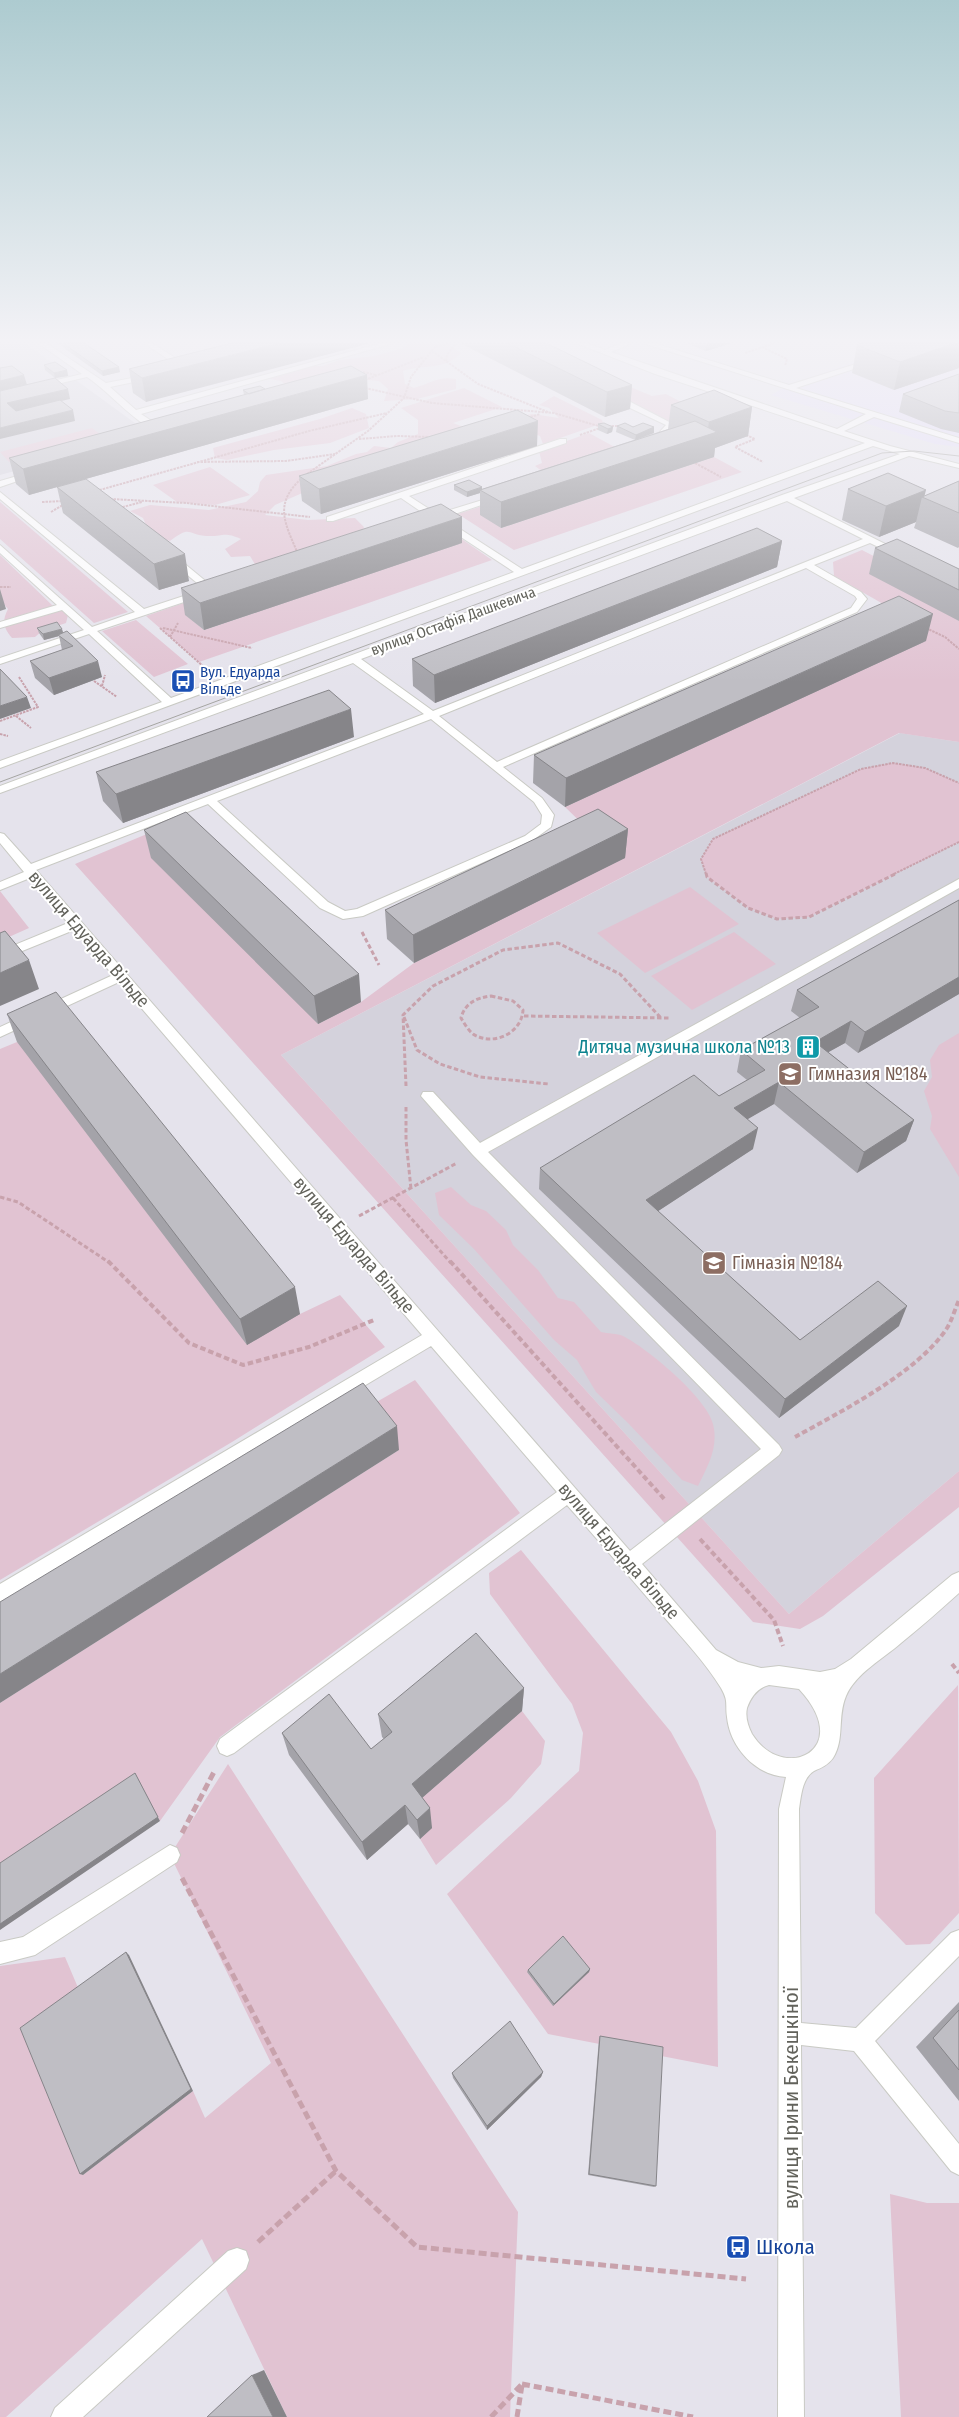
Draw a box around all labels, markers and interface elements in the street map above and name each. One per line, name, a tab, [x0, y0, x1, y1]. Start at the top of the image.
street label: вулиця Остафія Дашкевича	[368, 583, 538, 659]
place label: Вул. Едуарда Вільде	[200, 663, 280, 698]
bus stop icon: Вул. Едуарда Вільде	[170, 668, 196, 694]
street label: вулиця Едуарда Вільде	[24, 866, 154, 1012]
building icon: Дитяча музична школа №13	[795, 1034, 821, 1060]
place label: Дитяча музична школа №13	[578, 1036, 790, 1058]
school or university icon: Гимназия №184	[777, 1061, 803, 1087]
place label: Гимназия №184	[808, 1063, 928, 1085]
street label: вулиця Едуарда Вільде	[289, 1172, 419, 1318]
school or university icon: Гімназія №184	[701, 1250, 727, 1276]
place label: Гімназія №184	[732, 1252, 843, 1274]
street label: вулиця Едуарда Вільде	[554, 1478, 684, 1624]
street label: вулиця Ірини Бекешкіної	[778, 1986, 804, 2209]
bus stop icon: Школа	[725, 2234, 751, 2260]
place label: Школа	[756, 2234, 815, 2260]

